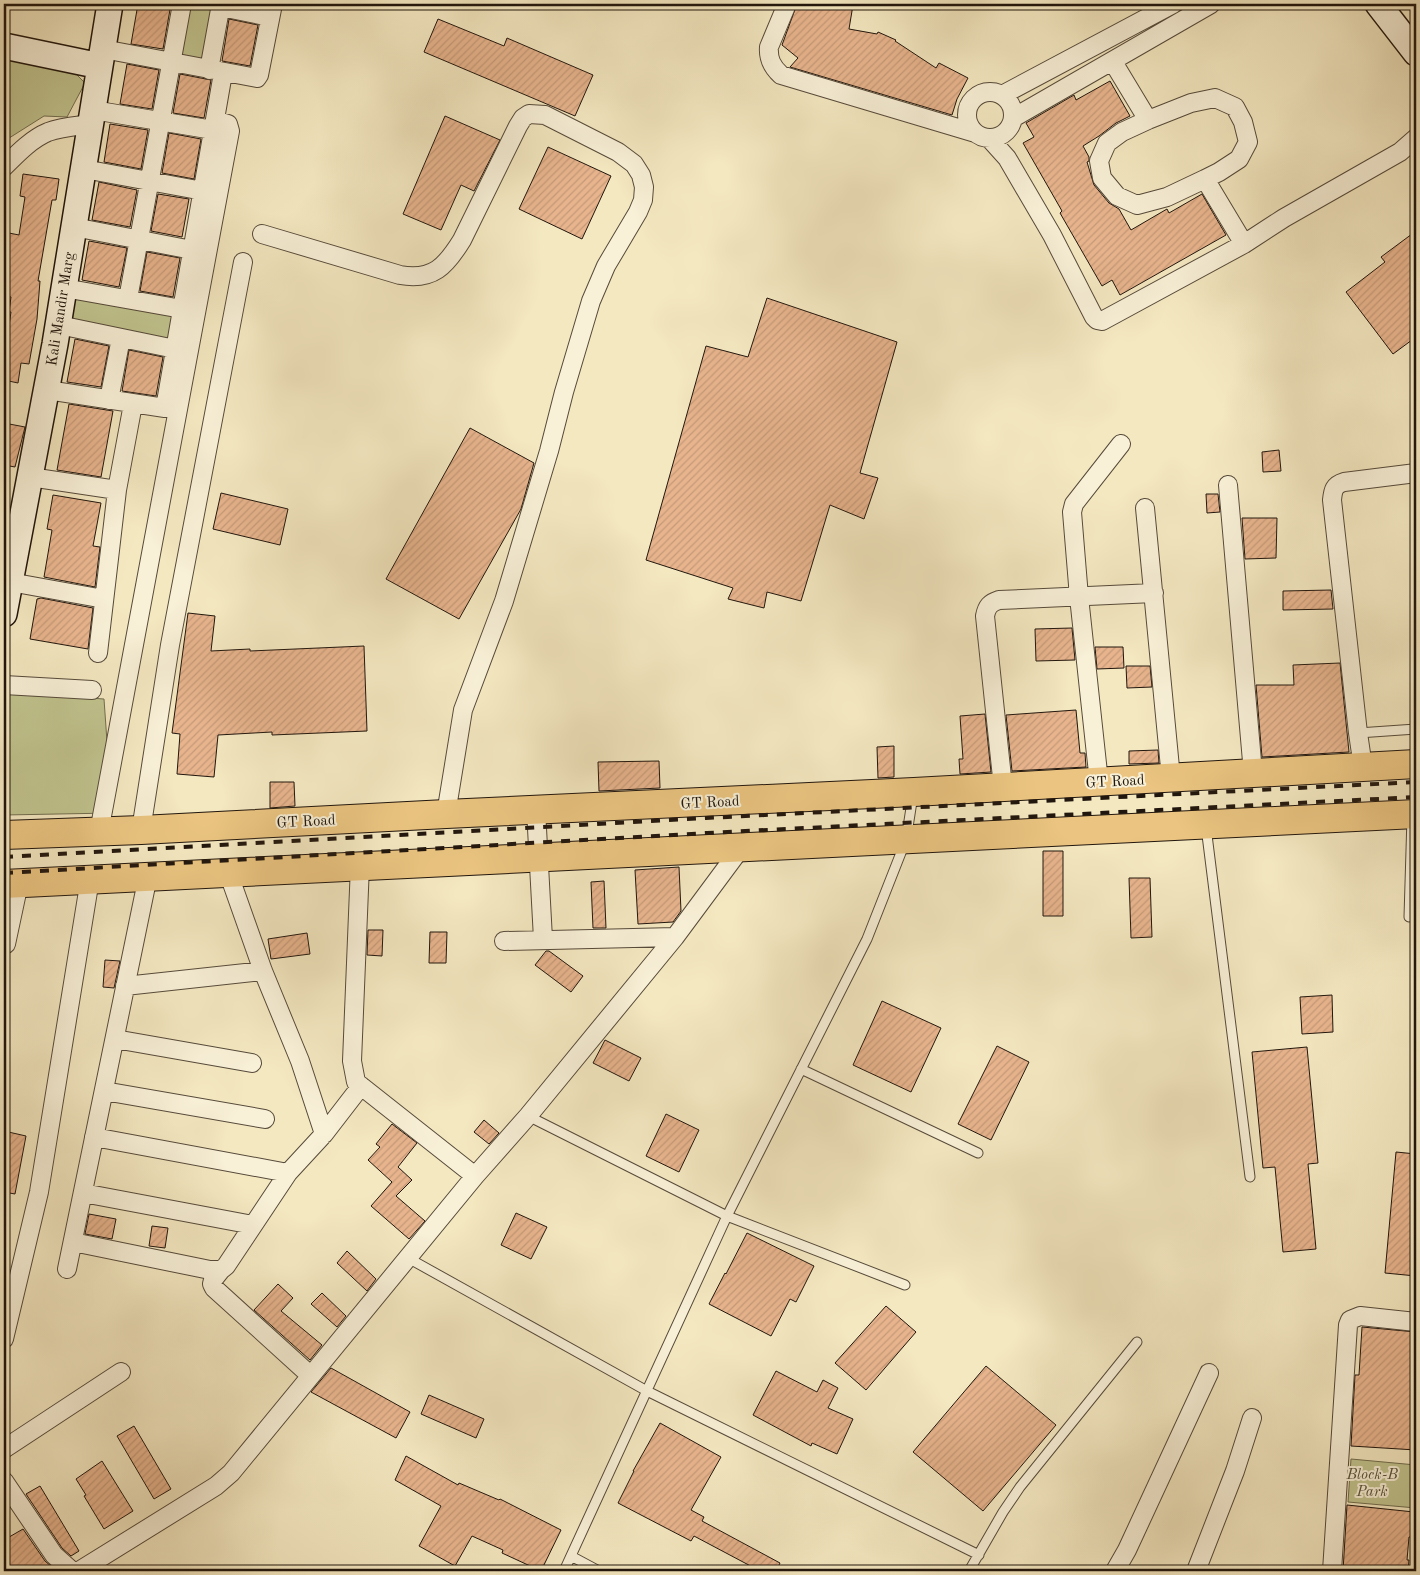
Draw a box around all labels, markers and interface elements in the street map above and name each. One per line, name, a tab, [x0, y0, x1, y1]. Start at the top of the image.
street label: Kali Mandir Marg	[45, 251, 78, 367]
street label: GT Road	[1085, 773, 1145, 792]
street label: GT Road	[680, 794, 740, 813]
street label: GT Road	[276, 813, 336, 832]
park label: Block-B Park	[1345, 1468, 1398, 1500]

